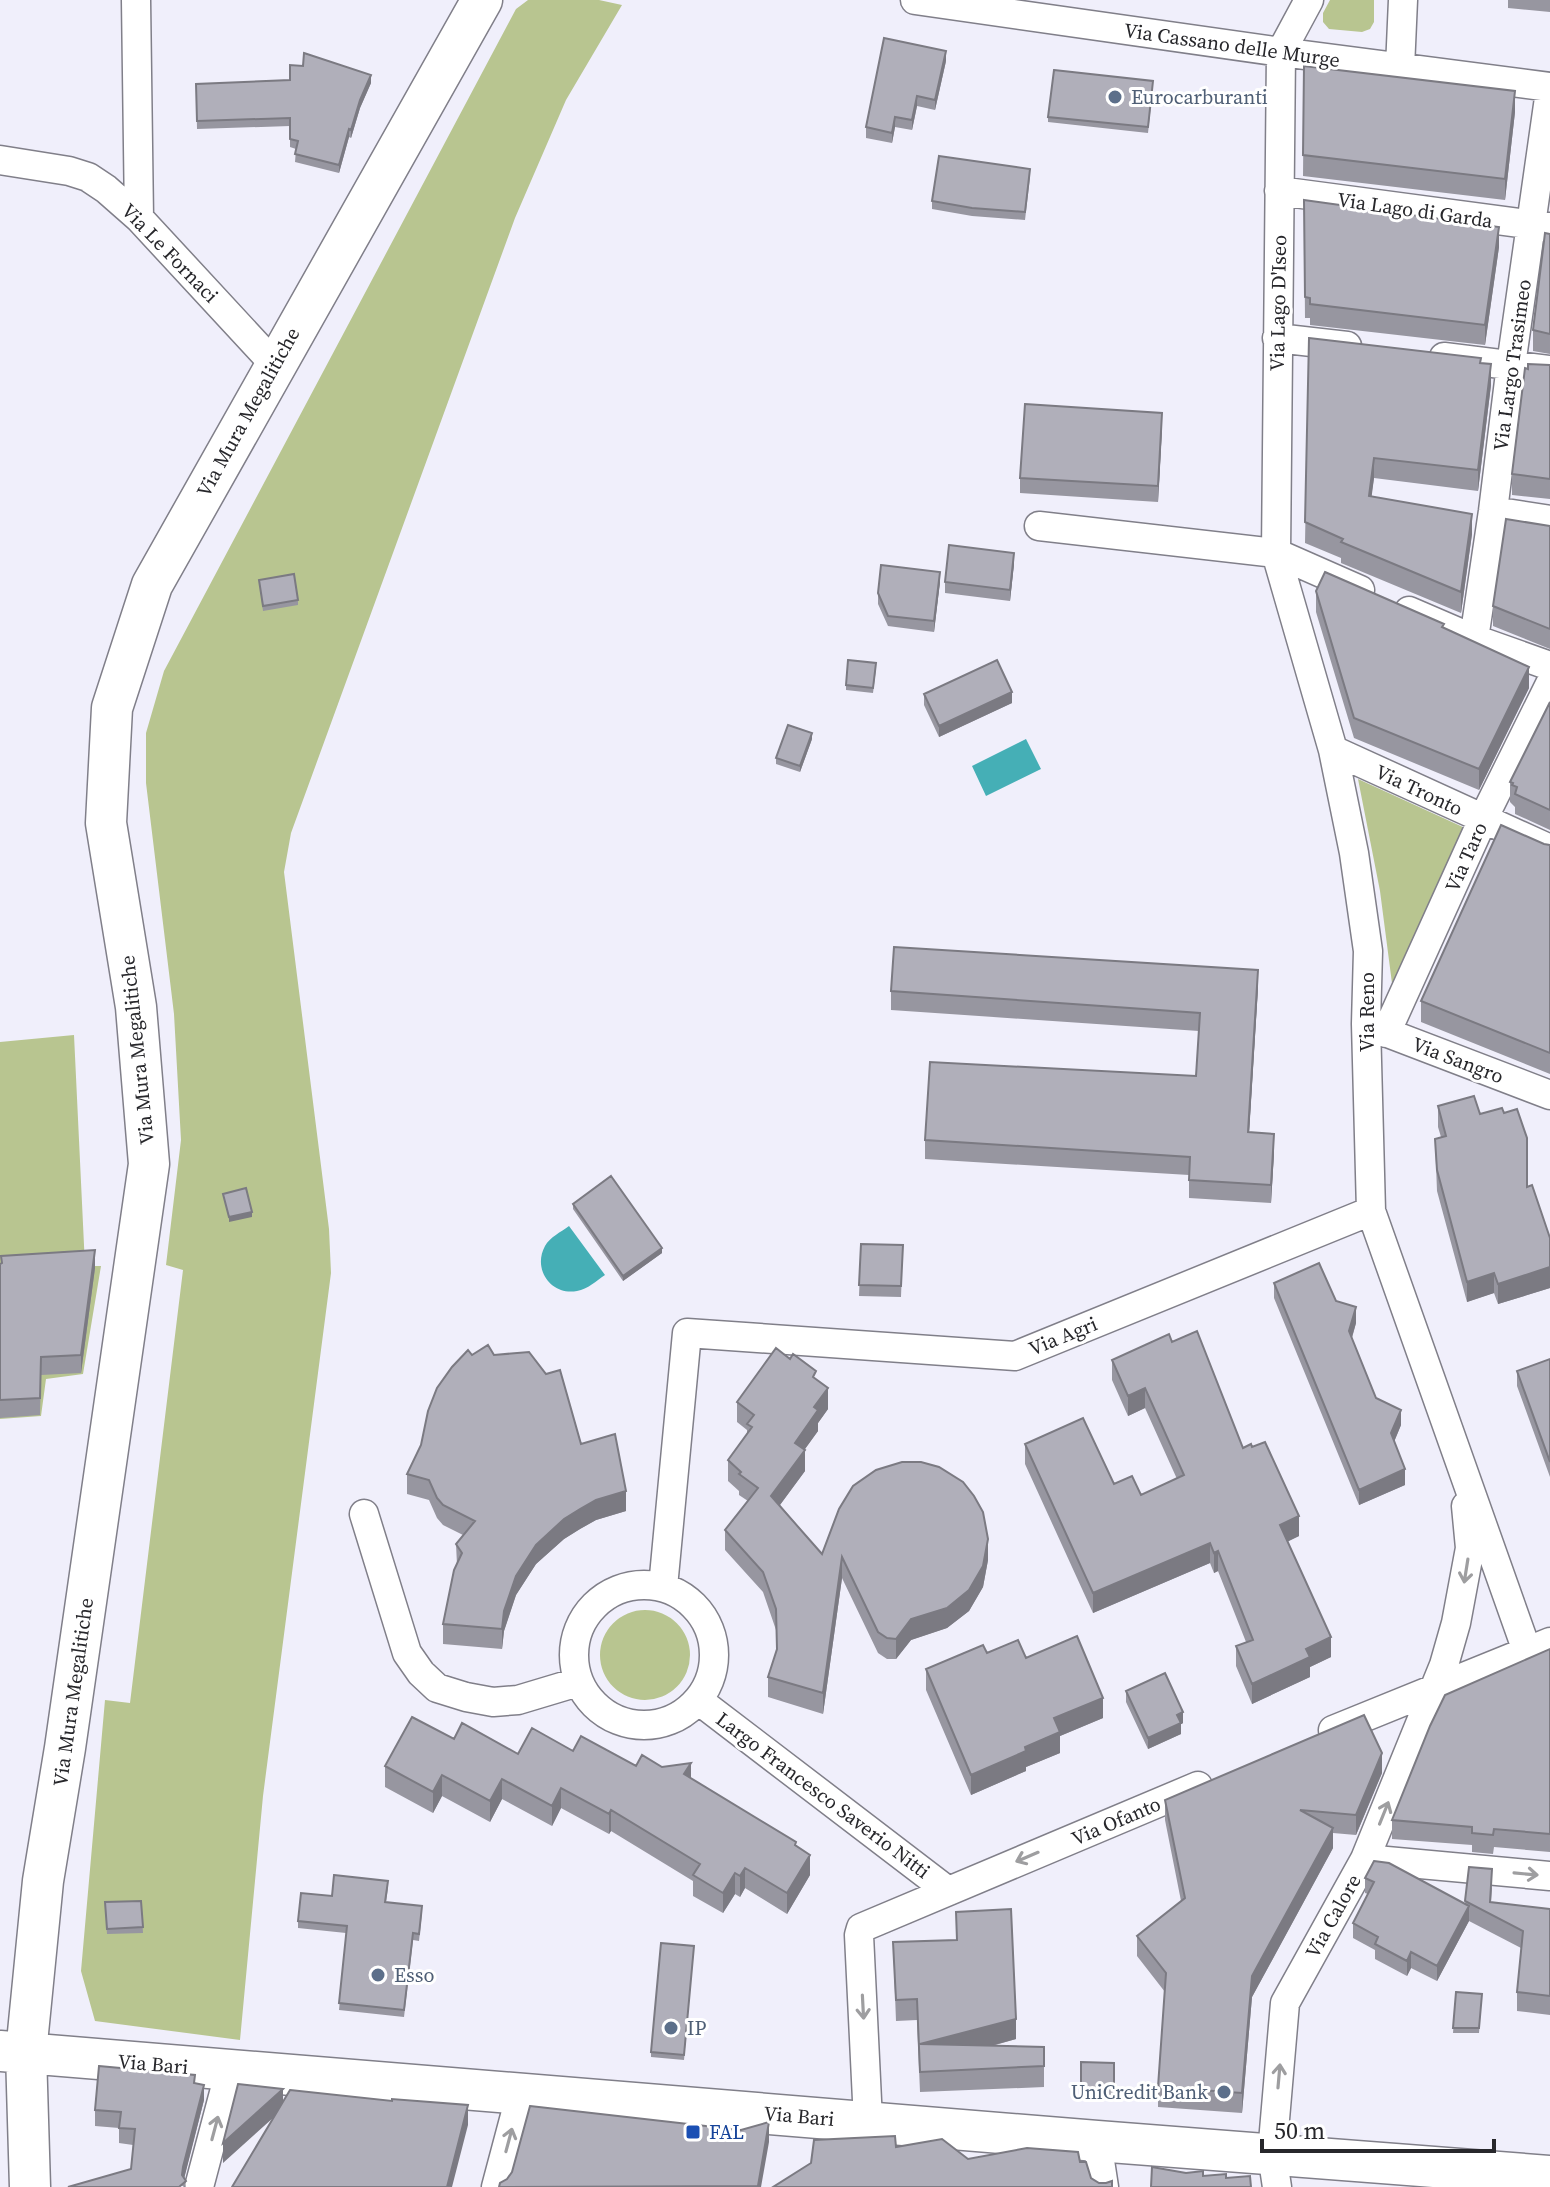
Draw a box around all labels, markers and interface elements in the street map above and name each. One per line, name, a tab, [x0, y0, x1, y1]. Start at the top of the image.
street label: Via Cassano delle Murge	[1122, 16, 1342, 74]
place label: Eurocarburanti	[1131, 83, 1268, 111]
marker: Eurocarburanti	[1106, 88, 1124, 106]
street label: Via Lago di Garda	[1335, 185, 1495, 235]
street label: Via Le Fornaci	[115, 197, 225, 309]
street label: Via Lago D'Iseo	[1263, 235, 1293, 371]
street label: Via Largo Trasimeo	[1486, 277, 1538, 453]
street label: Via Mura Megalitiche	[190, 322, 306, 502]
street label: Via Tronto	[1371, 758, 1467, 822]
street label: Via Taro	[1438, 818, 1494, 896]
street label: Via Mura Megalitiche	[113, 954, 161, 1146]
street label: Via Reno	[1353, 972, 1381, 1052]
street label: Via Sangro	[1408, 1030, 1508, 1090]
street label: Via Agri	[1024, 1310, 1102, 1362]
one-way arrow	[1458, 1558, 1473, 1583]
street label: Via Mura Megalitiche	[46, 1596, 100, 1788]
street label: Largo Francesco Saverio Nitti	[710, 1705, 936, 1885]
street label: Via Ofanto	[1067, 1790, 1165, 1852]
one-way arrow	[1377, 1801, 1392, 1826]
one-way arrow	[1016, 1851, 1040, 1866]
one-way arrow	[1512, 1867, 1539, 1882]
street label: Via Calore	[1298, 1869, 1368, 1963]
place label: Esso	[394, 1961, 434, 1989]
marker: Esso	[369, 1966, 387, 1984]
one-way arrow	[855, 1993, 870, 2020]
place label: IP	[687, 2014, 706, 2042]
marker: IP	[662, 2019, 680, 2037]
street label: Via Bari	[117, 2047, 190, 2081]
one-way arrow	[1272, 2063, 1287, 2090]
place label: UniCredit Bank	[1071, 2078, 1208, 2106]
marker: UniCredit Bank	[1215, 2083, 1233, 2101]
street label: Via Bari	[763, 2099, 836, 2133]
scale bar	[1262, 2103, 1494, 2153]
text: 50 m	[1274, 2114, 1325, 2147]
one-way arrow	[208, 2116, 223, 2142]
place label: FAL	[709, 2118, 744, 2146]
marker: FAL	[684, 2123, 702, 2141]
one-way arrow	[502, 2128, 517, 2154]

